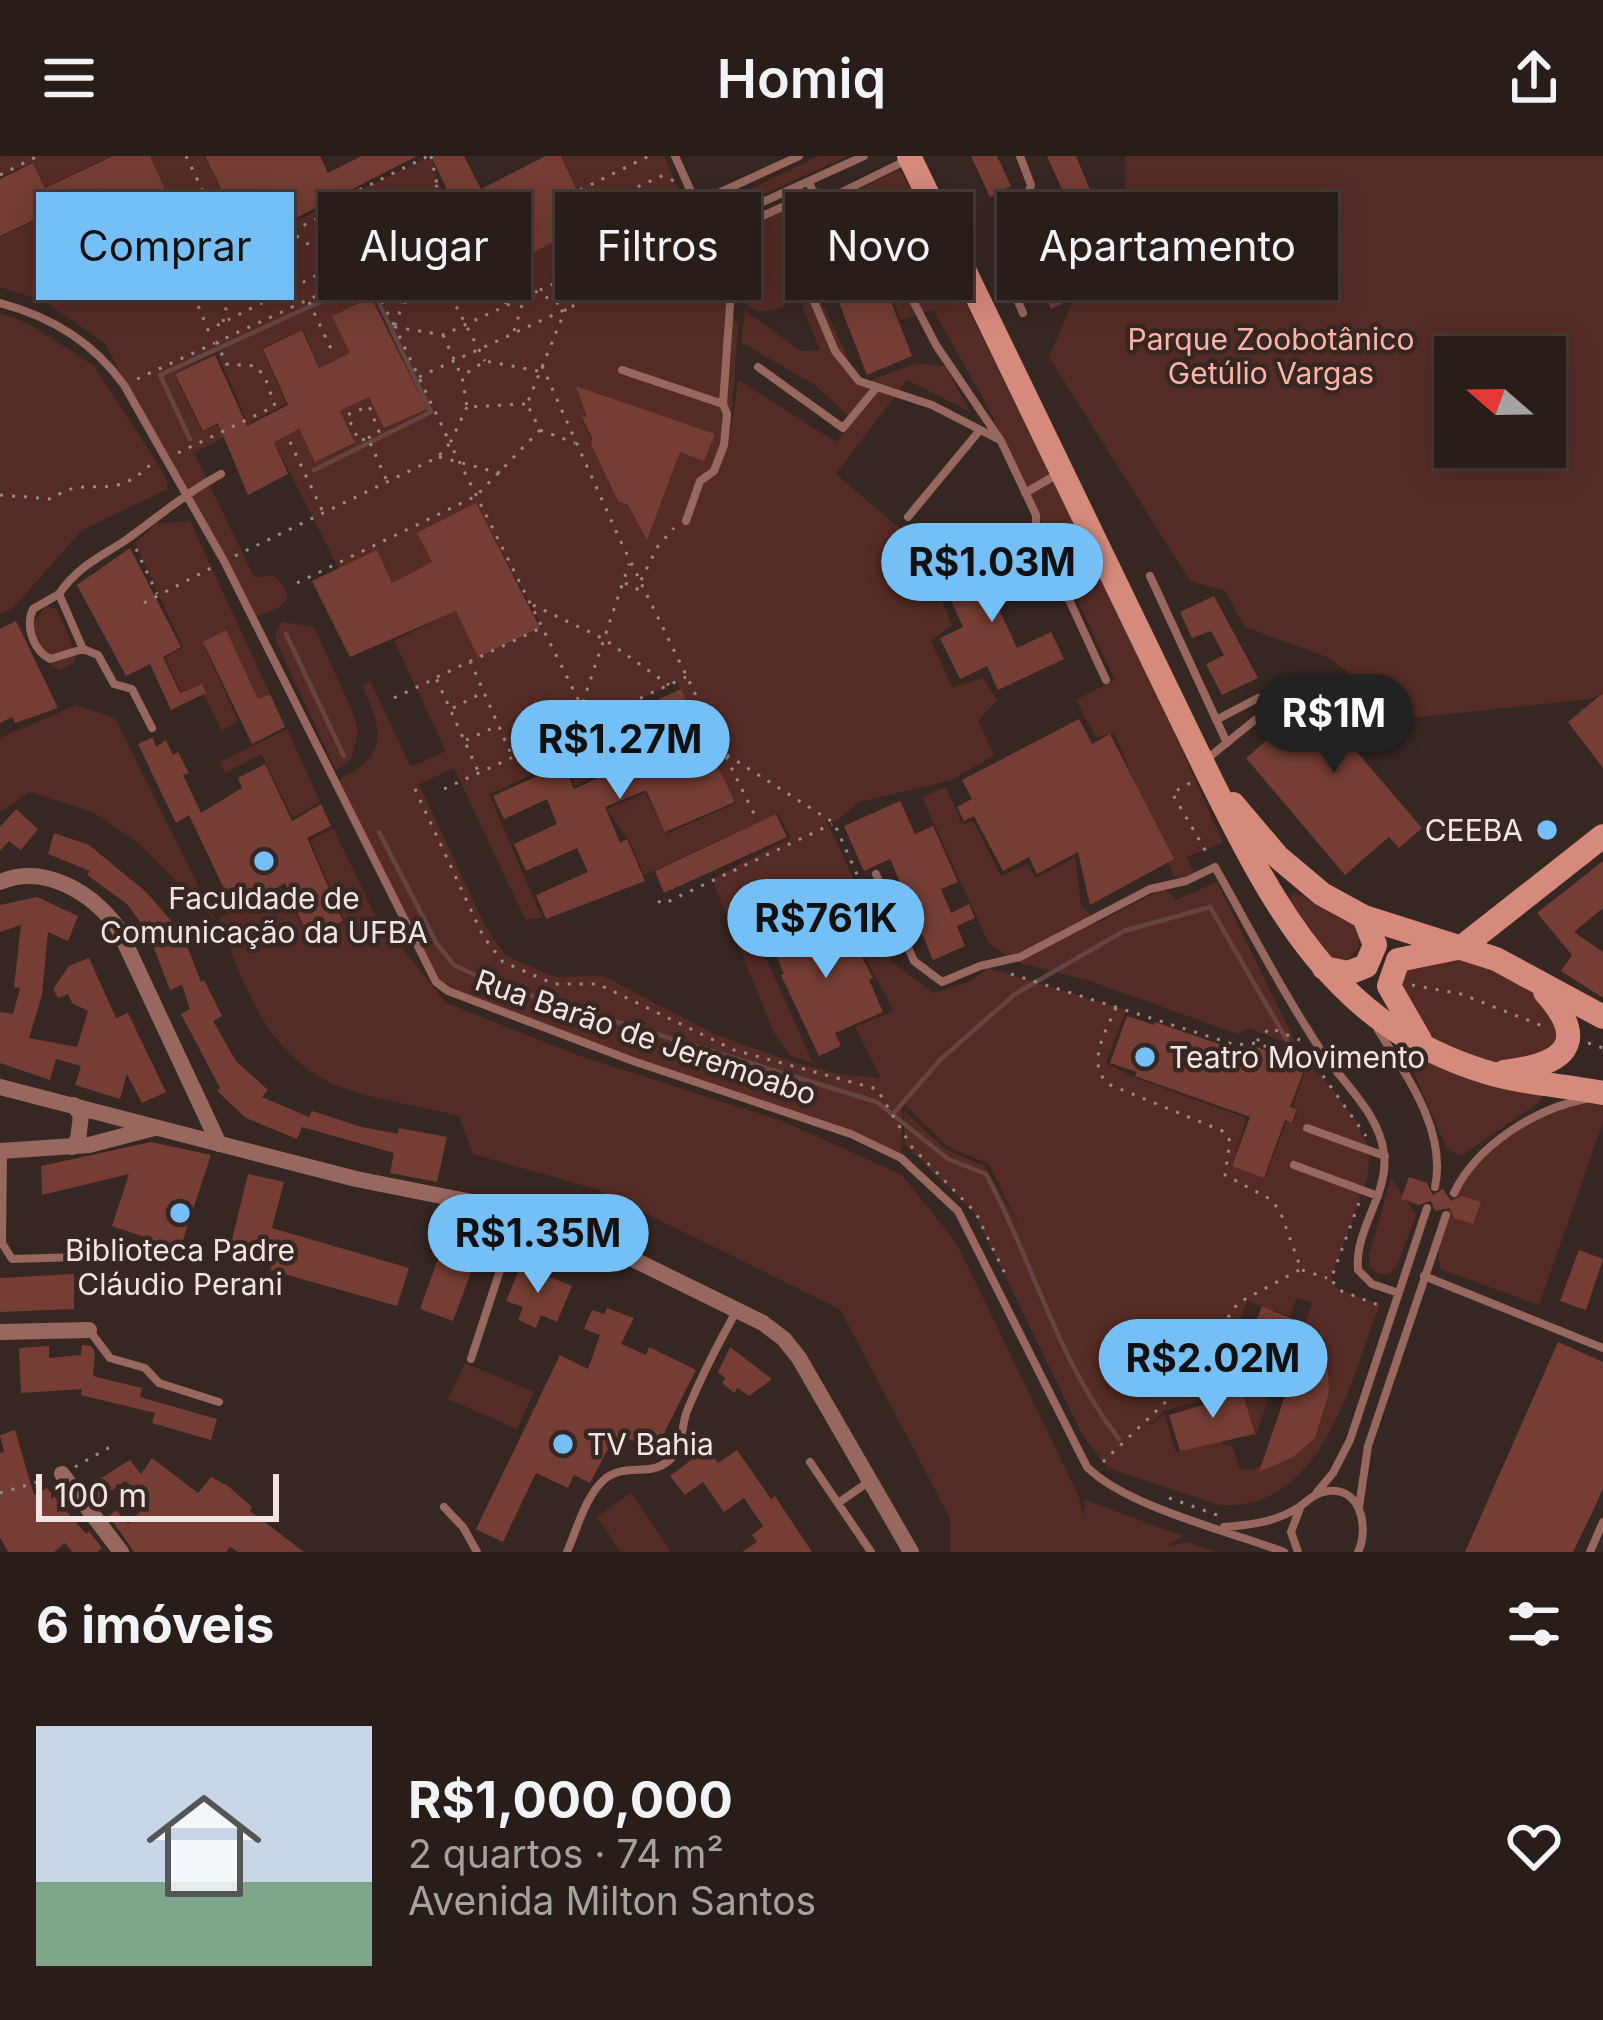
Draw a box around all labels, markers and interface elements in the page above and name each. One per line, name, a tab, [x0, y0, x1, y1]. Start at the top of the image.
icon: menu	[36, 45, 102, 111]
icon: share	[1501, 45, 1567, 111]
text: Homiq	[717, 46, 886, 111]
chip: Comprar	[36, 192, 294, 300]
chip: Alugar	[318, 192, 531, 300]
chip: Filtros	[555, 192, 761, 300]
chip: Novo	[785, 192, 973, 300]
chip: Apartamento	[997, 192, 1338, 300]
park label: Parque Zoobotânico Getúlio Vargas	[1128, 321, 1414, 391]
north arrow	[1434, 336, 1566, 468]
map controls	[1434, 336, 1566, 468]
pin: R$1.03M	[881, 523, 1103, 625]
text: R$1.03M	[908, 538, 1076, 585]
pin: R$1M	[1263, 674, 1405, 776]
text: R$1M	[1282, 689, 1386, 736]
pin: R$1.27M	[509, 700, 731, 802]
text: R$1.27M	[538, 715, 702, 762]
place label: CEEBA	[1425, 812, 1523, 848]
marker: CEEBA	[1534, 817, 1560, 843]
marker: Faculdade de Comunicação da UFBA	[251, 848, 277, 874]
pin: R$761K	[728, 879, 924, 981]
place label: Faculdade de Comunicação da UFBA	[100, 880, 428, 950]
text: R$761K	[754, 894, 898, 941]
street label: Rua Barão de Jeremoabo	[471, 962, 821, 1112]
place label: Teatro Movimento	[1169, 1039, 1425, 1075]
marker: Teatro Movimento	[1132, 1044, 1158, 1070]
pin: R$1.35M	[427, 1194, 649, 1296]
marker: Biblioteca Padre Cláudio Perani	[167, 1200, 193, 1226]
text: R$1.35M	[455, 1209, 621, 1256]
place label: Biblioteca Padre Cláudio Perani	[65, 1232, 295, 1302]
pin: R$2.02M	[1102, 1319, 1324, 1421]
text: R$2.02M	[1126, 1334, 1300, 1381]
place label: TV Bahia	[587, 1426, 714, 1462]
marker: TV Bahia	[550, 1431, 576, 1457]
scale bar	[36, 1468, 279, 1521]
text: 100 m	[54, 1475, 147, 1515]
icon: filters	[1501, 1591, 1567, 1657]
text: 6 imóveis	[36, 1594, 274, 1655]
text: R$1,000,000	[408, 1769, 733, 1830]
icon: home	[132, 1774, 276, 1918]
icon: heart	[1501, 1813, 1567, 1879]
text: 2 quartos · 74 m²	[408, 1830, 724, 1877]
text: Avenida Milton Santos	[408, 1877, 816, 1924]

